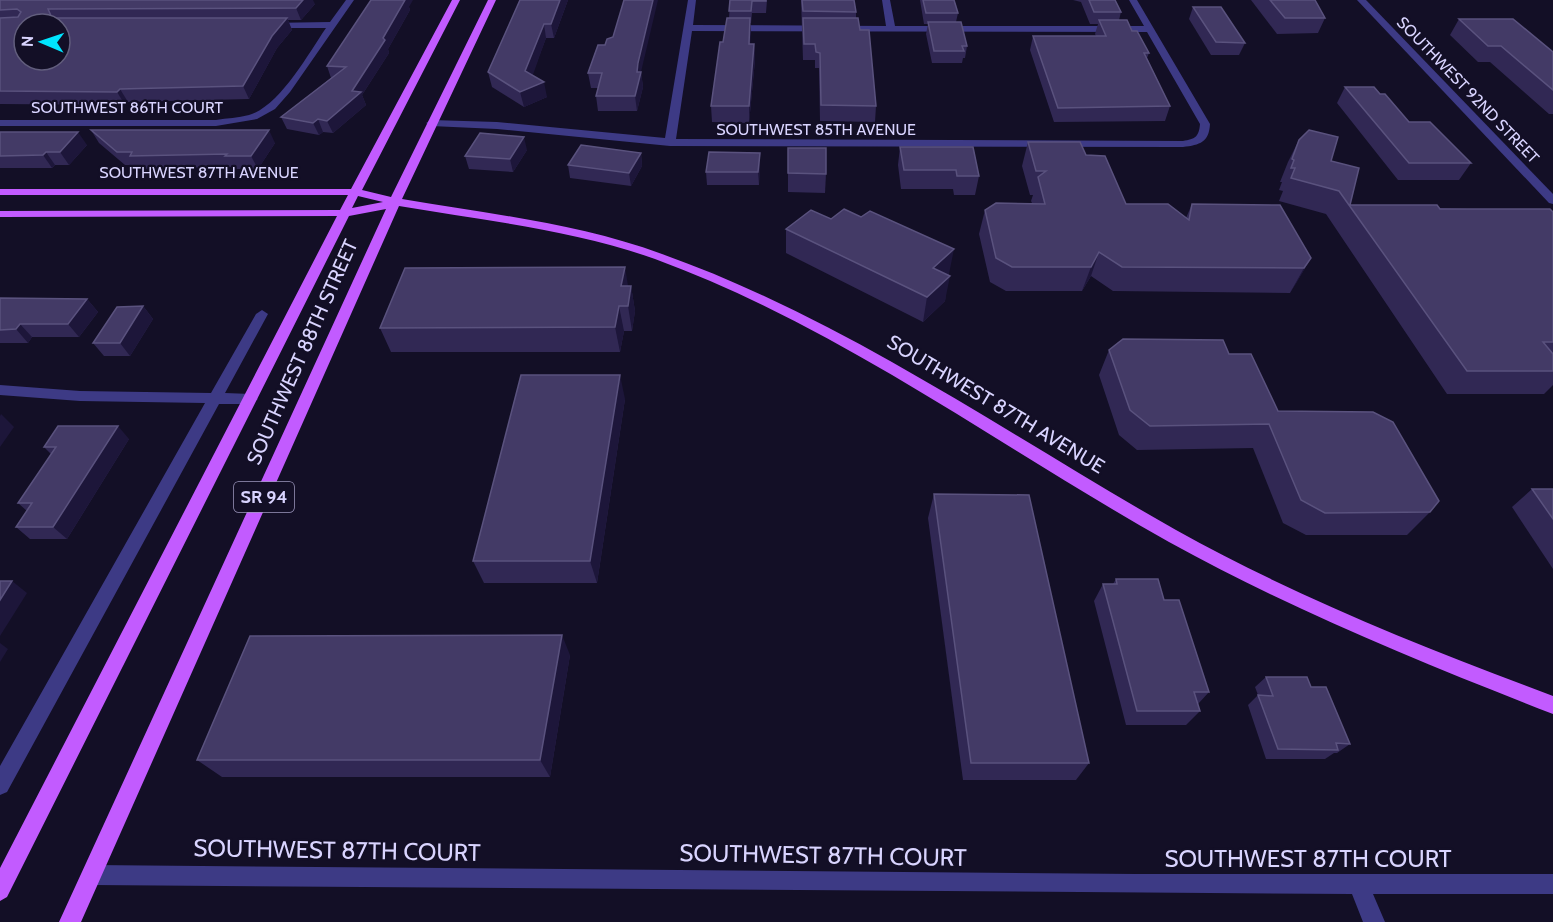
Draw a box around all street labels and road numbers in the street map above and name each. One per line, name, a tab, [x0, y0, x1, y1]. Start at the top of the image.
street label: SOUTHWEST 92ND STREET	[1393, 13, 1543, 168]
street label: SOUTHWEST 86TH COURT	[31, 98, 223, 117]
street label: SOUTHWEST 85TH AVENUE	[716, 120, 916, 139]
street label: SOUTHWEST 87TH AVENUE	[99, 163, 299, 182]
street label: SOUTHWEST 88TH STREET	[241, 235, 363, 468]
street label: SOUTHWEST 87TH AVENUE	[883, 330, 1109, 478]
road number: SR 94	[234, 482, 294, 512]
street label: SOUTHWEST 87TH COURT	[193, 833, 481, 867]
street label: SOUTHWEST 87TH COURT	[679, 838, 967, 872]
street label: SOUTHWEST 87TH COURT	[1164, 844, 1452, 873]

